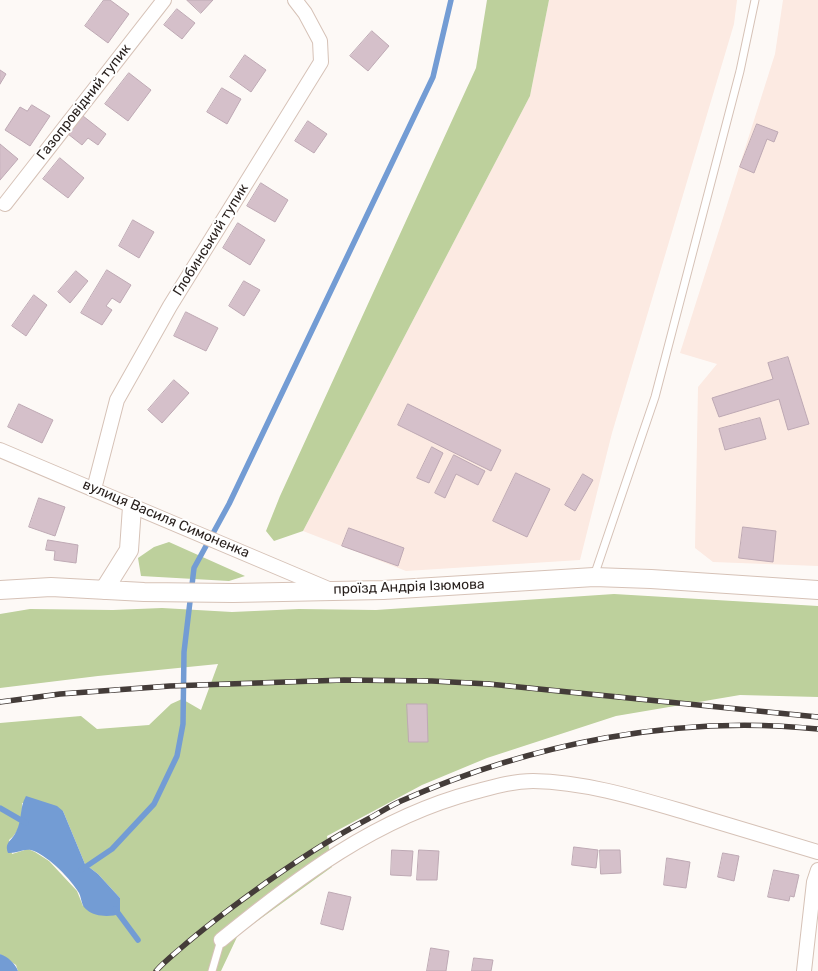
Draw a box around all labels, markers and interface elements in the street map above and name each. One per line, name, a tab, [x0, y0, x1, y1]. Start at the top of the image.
street label: Газопровідний тупик	[33, 41, 135, 163]
street label: Глобинський тупик	[170, 181, 252, 299]
street label: вулиця Василя Симоненка	[80, 476, 252, 562]
street label: проїзд Андрія Ізюмова	[333, 576, 485, 598]

